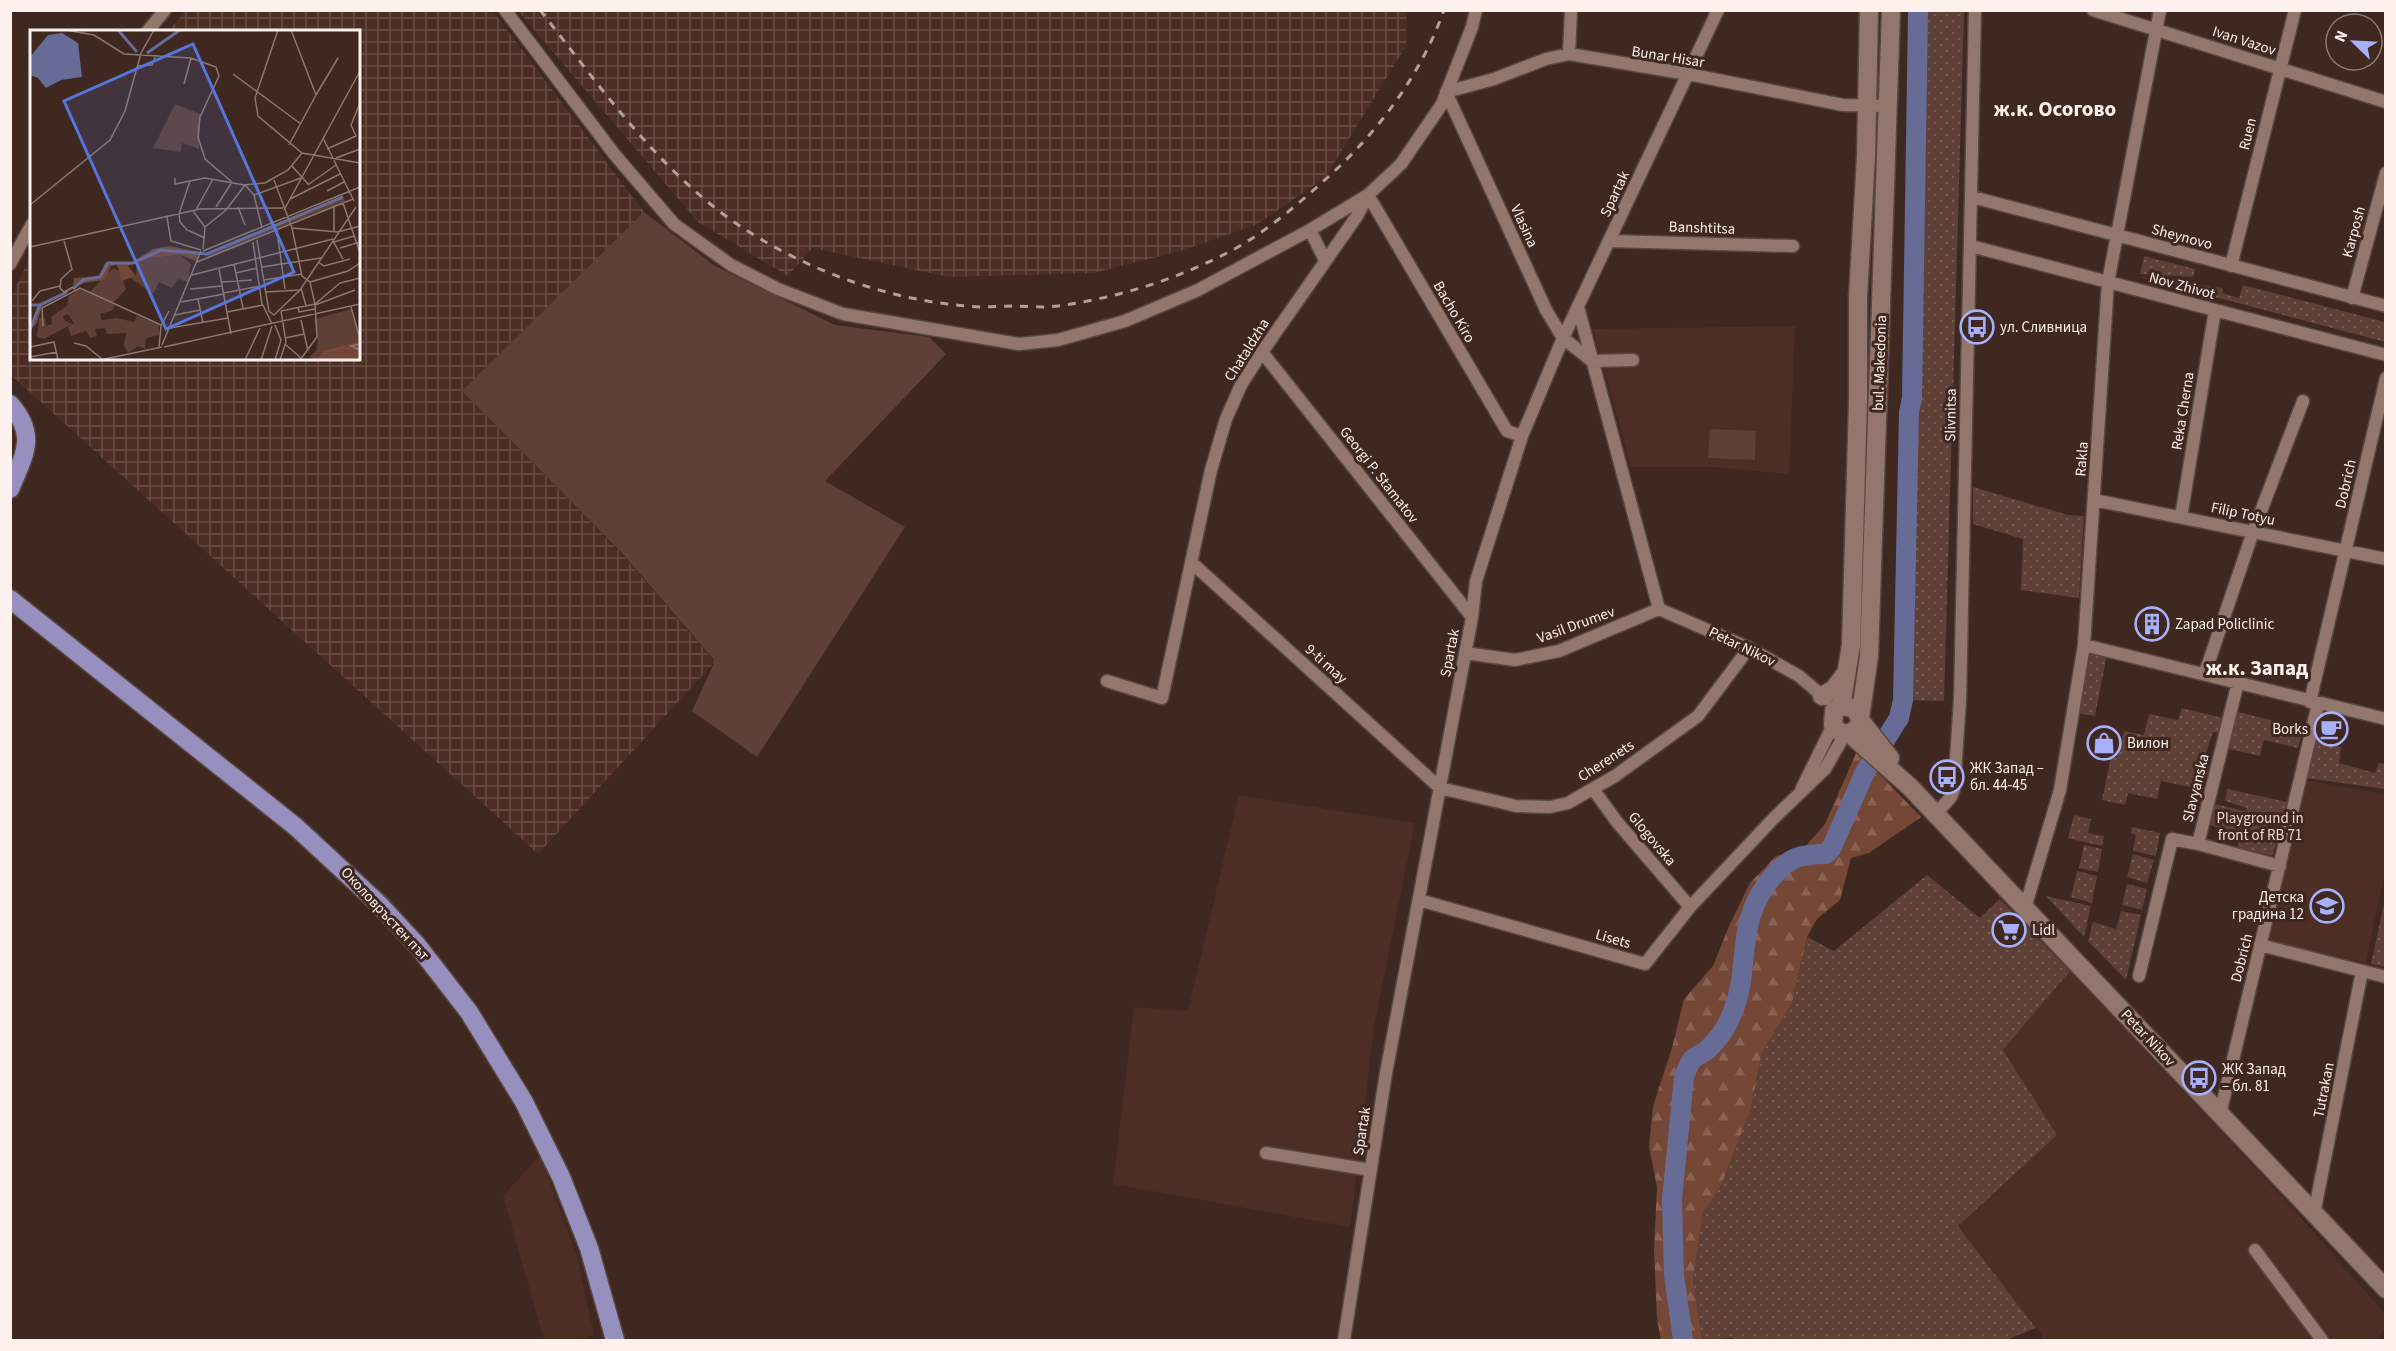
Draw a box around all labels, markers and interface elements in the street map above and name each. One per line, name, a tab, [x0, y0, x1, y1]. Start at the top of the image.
north arrow	[2324, 12, 2384, 72]
street label: Ivan Vazov	[2210, 21, 2278, 61]
text: N	[2329, 27, 2353, 46]
inset map	[30, 30, 360, 360]
street label: Bunar Hisar	[1630, 41, 1707, 73]
district label: ж.к. Осогово	[1994, 94, 2116, 124]
street label: Ruen	[2234, 116, 2262, 152]
street label: Spartak	[1595, 167, 1635, 220]
street label: Vlasina	[1505, 201, 1543, 251]
street label: Karposh	[2337, 204, 2371, 260]
street label: Banshtitsa	[1668, 216, 1736, 240]
street label: Sheynovo	[2149, 219, 2215, 255]
street label: Nov Zhivot	[2147, 267, 2217, 305]
street label: Bacho Kiro	[1428, 277, 1480, 347]
bus stop icon: ул. Сливница	[1959, 309, 1995, 345]
street label: Chataldzha	[1219, 314, 1275, 386]
street label: bul. Makedonia	[1868, 315, 1892, 411]
place label: ул. Сливница	[2000, 317, 2087, 338]
street label: Reka Cherna	[2166, 370, 2200, 452]
street label: Slivnitsa	[1940, 388, 1962, 442]
street label: Georgi P. Stamatov	[1335, 422, 1423, 528]
street label: Rakla	[2070, 441, 2094, 477]
street label: Dobrich	[2330, 457, 2362, 511]
street label: Filip Totyu	[2209, 497, 2277, 531]
street label: Vasil Drumev	[1534, 601, 1618, 649]
building icon: Zapad Policlinic	[2134, 606, 2170, 642]
place label: Zapad Policlinic	[2175, 614, 2274, 635]
street label: Petar Nikov	[1705, 622, 1779, 672]
street label: Spartak	[1435, 627, 1465, 679]
street label: 9-ti may	[1300, 639, 1352, 689]
district label: ж.к. Запад	[2206, 653, 2309, 683]
cafe icon: Borks	[2313, 711, 2349, 747]
place label: Borks	[2272, 719, 2308, 740]
shop icon: Вилон	[2086, 725, 2122, 761]
place label: Вилон	[2127, 733, 2169, 754]
street label: Cherenets	[1574, 735, 1638, 787]
street label: Slavyanska	[2177, 751, 2215, 825]
place label: ЖК Запад – бл. 44-45	[1970, 758, 2044, 796]
bus stop icon: ЖК Запад – бл. 44-45	[1929, 759, 1965, 795]
street label: Glogovska	[1623, 807, 1681, 871]
park label: Playground in front of RB 71	[2216, 808, 2304, 846]
street label: Околовръстен път	[336, 862, 434, 966]
place label: Детска градина 12	[2232, 887, 2304, 925]
school or university icon: Детска градина 12	[2309, 888, 2345, 924]
supermarket icon: Lidl	[1991, 912, 2027, 948]
place label: Lidl	[2032, 920, 2055, 941]
street label: Lisets	[1593, 924, 1633, 954]
street label: Dobrich	[2226, 931, 2258, 985]
street label: Petar Nikov	[2116, 1005, 2180, 1071]
place label: ЖК Запад – бл. 81	[2222, 1059, 2286, 1097]
bus stop icon: ЖК Запад – бл. 81	[2181, 1060, 2217, 1096]
street label: Tutrakan	[2308, 1060, 2340, 1120]
street label: Spartak	[1348, 1105, 1376, 1157]

